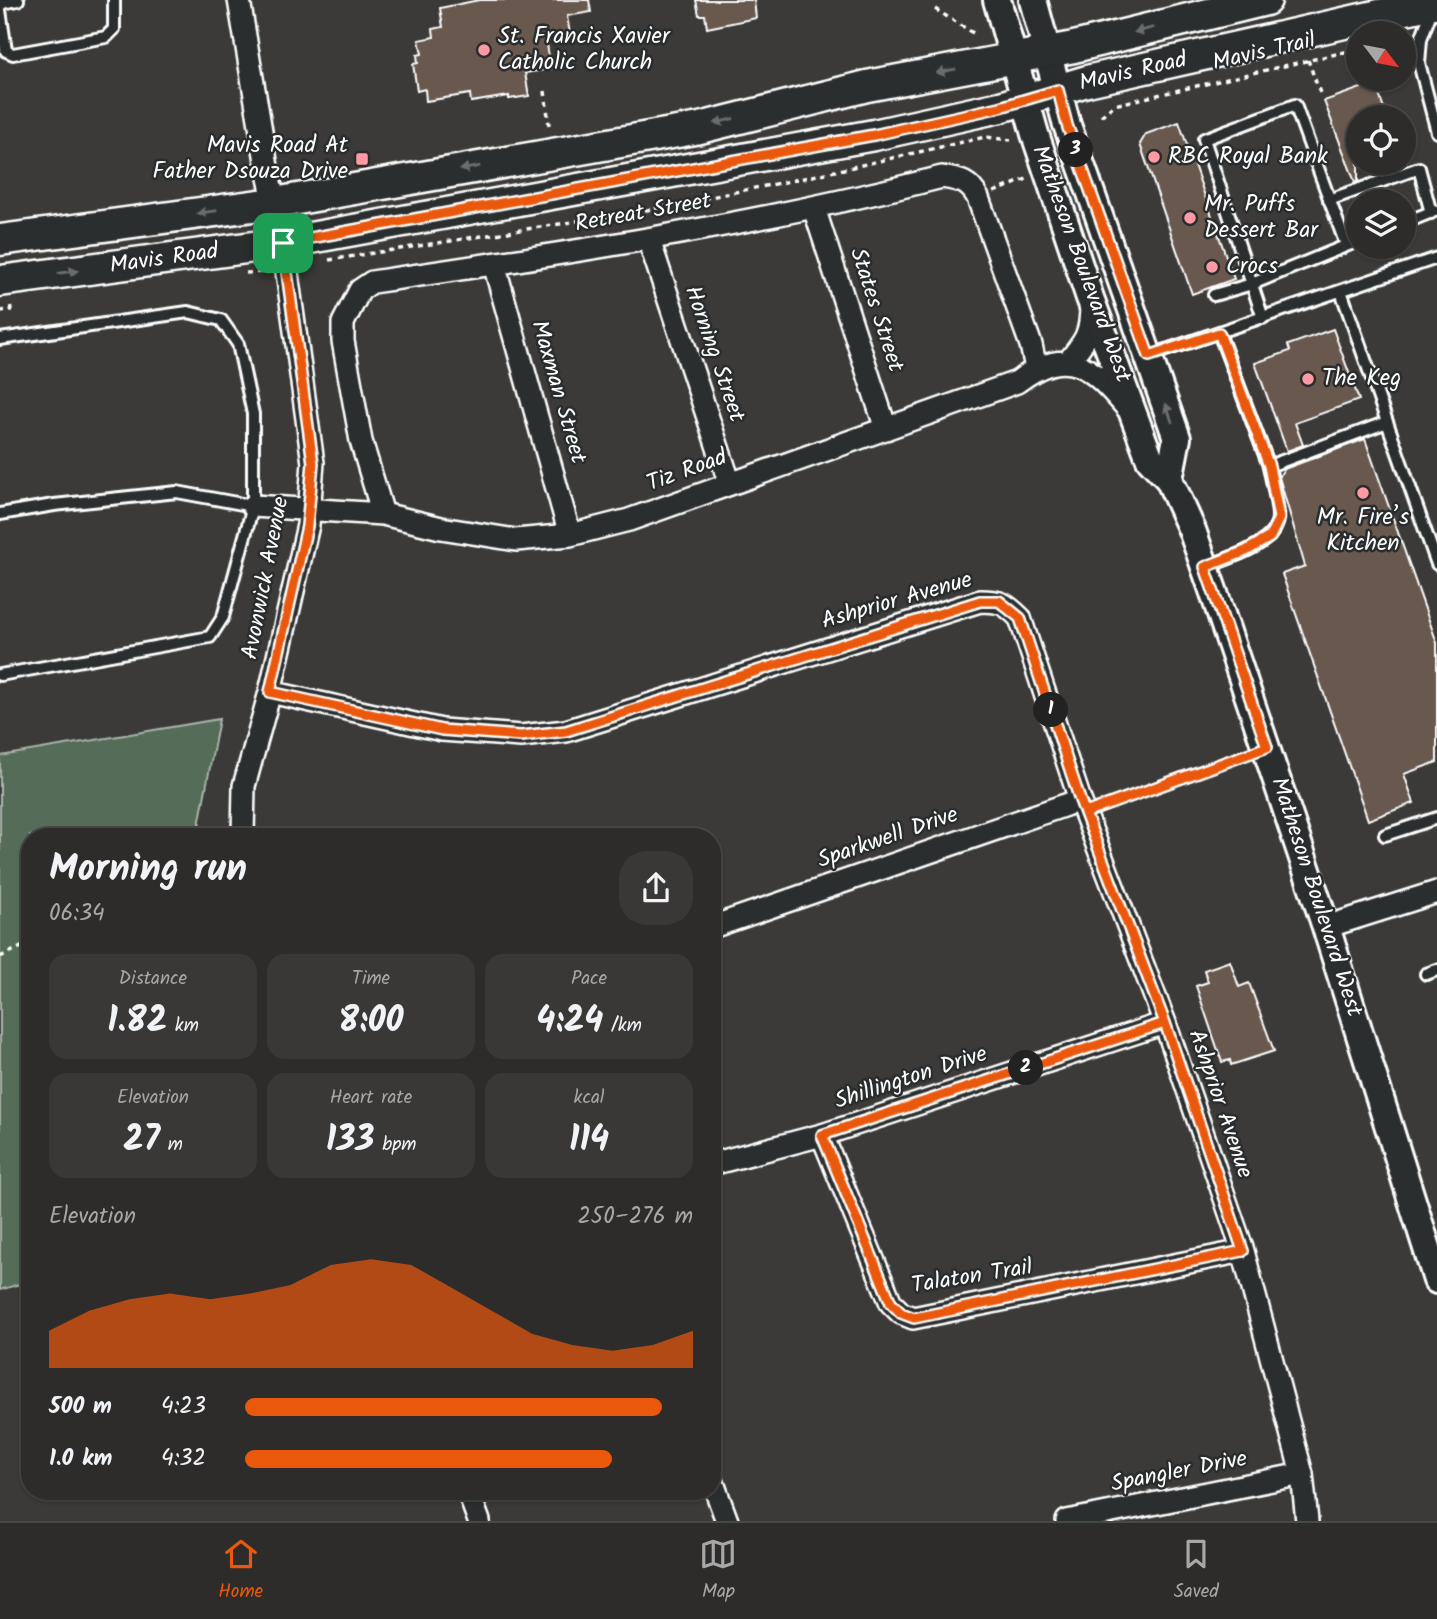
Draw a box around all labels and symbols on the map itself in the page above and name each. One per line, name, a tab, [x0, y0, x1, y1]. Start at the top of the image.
place label: St. Francis Xavier Catholic Church	[498, 19, 671, 81]
north arrow	[1346, 21, 1416, 91]
street label: Mavis Trail	[1209, 23, 1320, 81]
one-way arrow	[1133, 25, 1155, 36]
marker: St. Francis Xavier Catholic Church	[476, 42, 492, 58]
street label: Mavis Road	[1076, 42, 1191, 102]
one-way arrow	[935, 66, 957, 77]
one-way arrow	[713, 116, 735, 127]
place label: Mavis Road At Father Dsouza Drive	[153, 128, 349, 190]
pin: 3	[1058, 132, 1094, 168]
place label: RBC Royal Bank	[1168, 139, 1328, 175]
street label: Matheson Boulevard West	[1021, 140, 1141, 389]
marker: RBC Royal Bank	[1146, 149, 1162, 165]
marker: Mavis Road At Father Dsouza Drive	[354, 151, 370, 167]
one-way arrow	[459, 163, 481, 174]
street label: Retreat Street	[572, 183, 715, 243]
place label: Mr. Puffs Dessert Bar	[1204, 187, 1319, 249]
one-way arrow	[196, 206, 218, 217]
marker: Mr. Puffs Dessert Bar	[1182, 210, 1198, 226]
pin	[253, 213, 313, 273]
street label: Mavis Road	[107, 234, 221, 284]
street label: States Street	[839, 243, 913, 378]
place label: Crocs	[1226, 249, 1278, 285]
marker: Crocs	[1204, 259, 1220, 275]
one-way arrow	[57, 266, 79, 277]
street label: Horning Street	[674, 281, 754, 428]
street label: Maxman Street	[520, 316, 596, 469]
place label: The Keg	[1322, 361, 1401, 397]
marker: The Keg	[1300, 371, 1316, 387]
one-way arrow	[1163, 403, 1174, 424]
street label: Tiz Road	[642, 440, 733, 502]
marker: Mr. Fire’s Kitchen	[1355, 485, 1371, 501]
street label: Avonwick Avenue	[233, 493, 299, 663]
place label: Mr. Fire’s Kitchen	[1317, 500, 1409, 562]
street label: Ashprior Avenue	[817, 562, 977, 640]
pin: 1	[1034, 692, 1068, 728]
street label: Matheson Boulevard West	[1260, 772, 1372, 1023]
street label: Sparkwell Drive	[813, 797, 963, 879]
street label: Ashprior Avenue	[1178, 1025, 1262, 1183]
street label: Shillington Drive	[830, 1036, 992, 1120]
pin: 2	[1009, 1050, 1044, 1086]
street label: Talaton Trail	[909, 1250, 1035, 1304]
street label: Spangler Drive	[1108, 1441, 1250, 1503]

